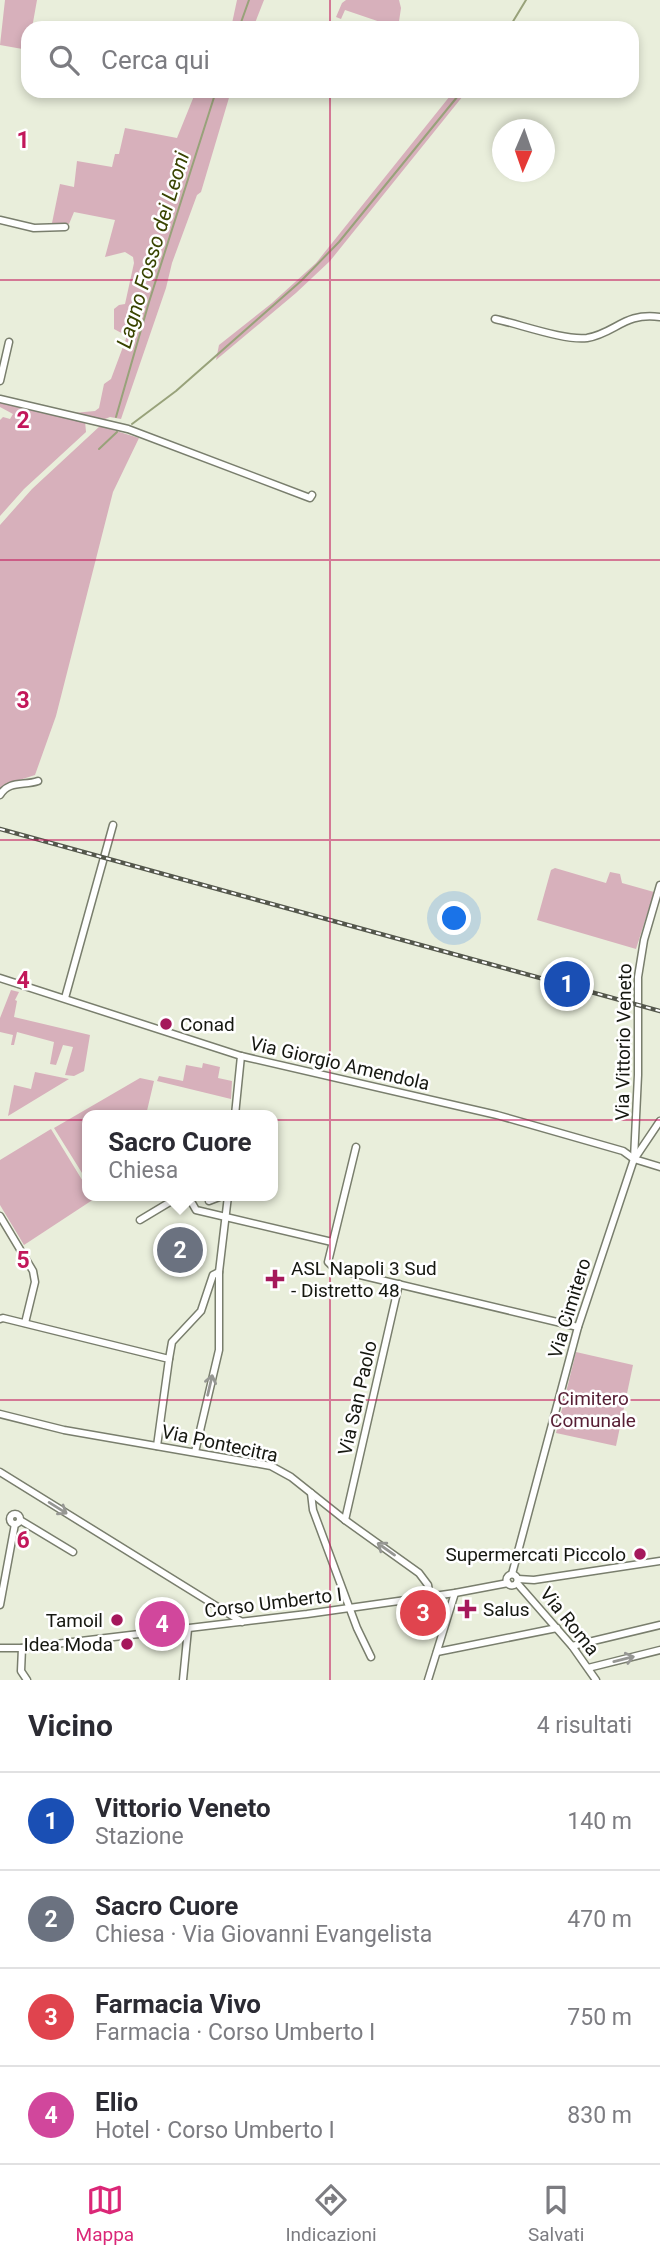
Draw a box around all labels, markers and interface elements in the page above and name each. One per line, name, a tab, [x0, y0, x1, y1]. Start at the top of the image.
search box	[21, 21, 639, 98]
icon: search	[45, 41, 83, 79]
text: Cerca qui	[101, 45, 210, 75]
north arrow	[492, 119, 555, 182]
text: 1	[16, 127, 30, 154]
water label: Lagno Fosso dei Leoni	[112, 149, 194, 351]
text: 2	[16, 407, 30, 434]
text: 3	[16, 687, 30, 714]
your location	[437, 901, 471, 935]
pin: 1	[544, 958, 590, 1010]
street label: Via Vittorio Veneto	[611, 963, 636, 1121]
text: 4	[16, 967, 30, 994]
place label: Conad	[180, 1013, 235, 1036]
marker: Conad	[158, 1016, 174, 1032]
street label: Via Giorgio Amendola	[248, 1032, 432, 1095]
popup	[82, 1110, 278, 1201]
text: Sacro Cuore	[108, 1127, 252, 1157]
text: Chiesa	[108, 1157, 178, 1184]
pin: 2	[157, 1224, 203, 1276]
text: 5	[16, 1247, 30, 1274]
street label: Via Cimitero	[543, 1255, 596, 1361]
place label: ASL Napoli 3 Sud - Distretto 48	[291, 1257, 437, 1302]
marker: ASL Napoli 3 Sud - Distretto 48	[265, 1269, 285, 1289]
street label: Via San Paolo	[333, 1338, 382, 1458]
one-way arrow	[204, 1375, 217, 1397]
park label: Cimitero Comunale	[550, 1387, 636, 1432]
street label: Via Pontecitra	[160, 1420, 280, 1467]
one-way arrow	[48, 1501, 67, 1516]
text: 6	[16, 1527, 30, 1554]
one-way arrow	[377, 1542, 396, 1556]
place label: Supermercati Piccolo	[445, 1543, 626, 1566]
marker: Supermercati Piccolo	[632, 1546, 648, 1562]
street label: Via Roma	[535, 1582, 604, 1660]
street label: Corso Umberto I	[203, 1583, 343, 1622]
pin: 3	[400, 1587, 446, 1639]
pin: 4	[139, 1598, 185, 1650]
place label: Salus	[483, 1598, 530, 1621]
marker: Salus	[457, 1599, 477, 1619]
place label: Tamoil	[46, 1609, 103, 1632]
marker: Tamoil	[109, 1612, 125, 1628]
place label: Idea Moda	[24, 1633, 113, 1656]
marker: Idea Moda	[119, 1636, 135, 1652]
one-way arrow	[612, 1652, 635, 1665]
text: Vicino	[28, 1708, 113, 1743]
text: 4 risultati	[537, 1712, 632, 1739]
text: Vittorio Veneto	[95, 1793, 271, 1823]
text: 1	[44, 1808, 58, 1835]
text: 140 m	[567, 1808, 632, 1835]
text: Stazione	[95, 1823, 184, 1850]
text: Sacro Cuore	[95, 1891, 238, 1921]
text: 2	[44, 1906, 58, 1933]
text: 470 m	[567, 1906, 632, 1933]
text: Chiesa · Via Giovanni Evangelista	[95, 1921, 432, 1948]
text: Farmacia Vivo	[95, 1989, 261, 2019]
text: 3	[44, 2004, 58, 2031]
text: 750 m	[567, 2004, 632, 2031]
text: Farmacia · Corso Umberto I	[95, 2019, 375, 2046]
text: Elio	[95, 2087, 138, 2117]
text: 4	[44, 2102, 58, 2129]
text: 830 m	[567, 2102, 632, 2129]
text: Hotel · Corso Umberto I	[95, 2117, 335, 2144]
tab: Mappa	[76, 2181, 134, 2246]
tab: Indicazioni	[285, 2181, 377, 2246]
tab: Salvati	[528, 2181, 584, 2246]

